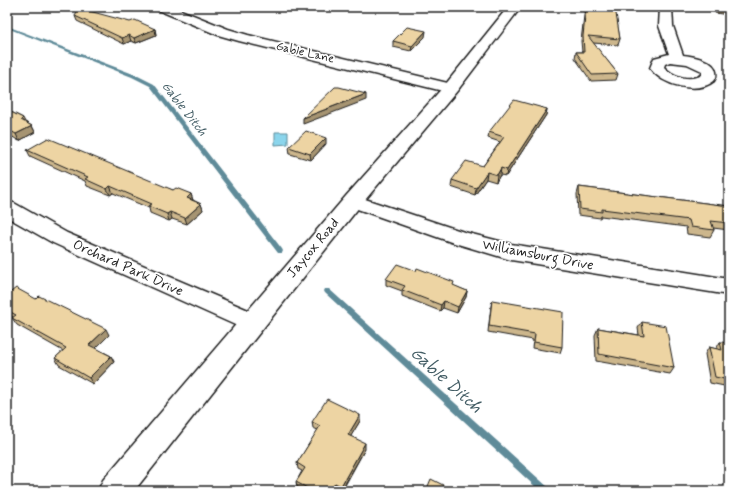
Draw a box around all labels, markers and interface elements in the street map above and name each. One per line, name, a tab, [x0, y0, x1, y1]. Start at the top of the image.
street label: Gable Lane	[274, 39, 336, 67]
water label: Gable Ditch	[157, 78, 211, 140]
street label: Jaycox Road	[283, 214, 343, 282]
street label: Williamsburg Drive	[480, 235, 595, 277]
street label: Orchard Park Drive	[70, 236, 186, 300]
water label: Gable Ditch	[405, 341, 487, 419]

